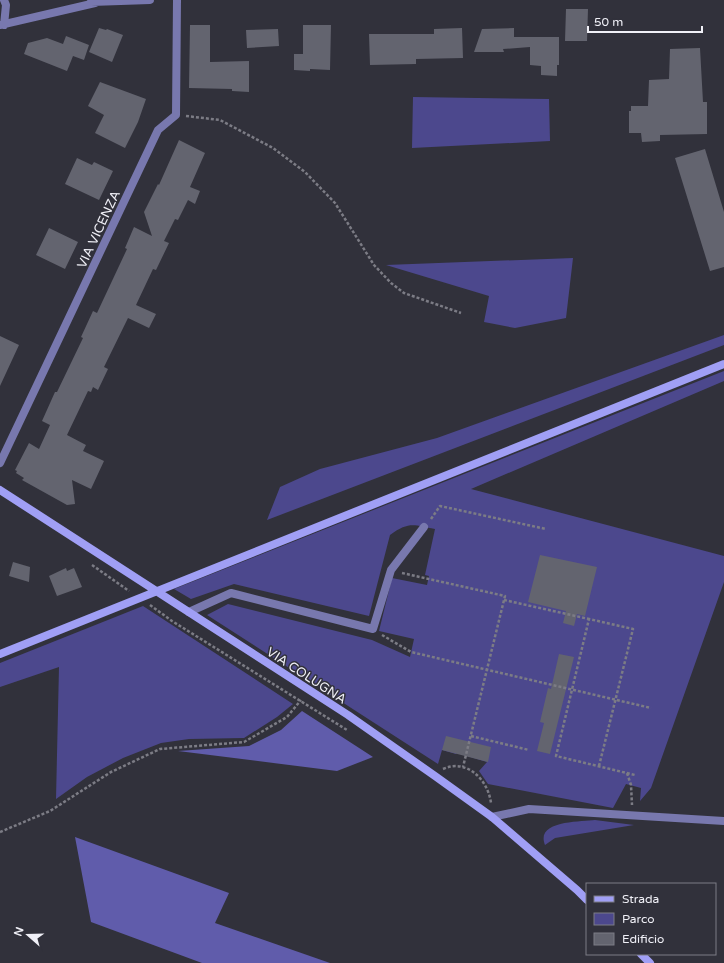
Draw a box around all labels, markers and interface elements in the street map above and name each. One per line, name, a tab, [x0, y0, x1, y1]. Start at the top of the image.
scale bar	[588, 8, 702, 34]
text: 50 m	[594, 15, 623, 29]
street label: VIA VICENZA	[74, 188, 124, 271]
street label: VIA COLUGNA	[263, 644, 350, 708]
legend	[586, 883, 716, 955]
text: Strada	[622, 892, 659, 906]
text: Parco	[622, 912, 655, 926]
north arrow	[8, 915, 48, 955]
text: N	[11, 925, 27, 938]
text: Edificio	[622, 932, 664, 946]

